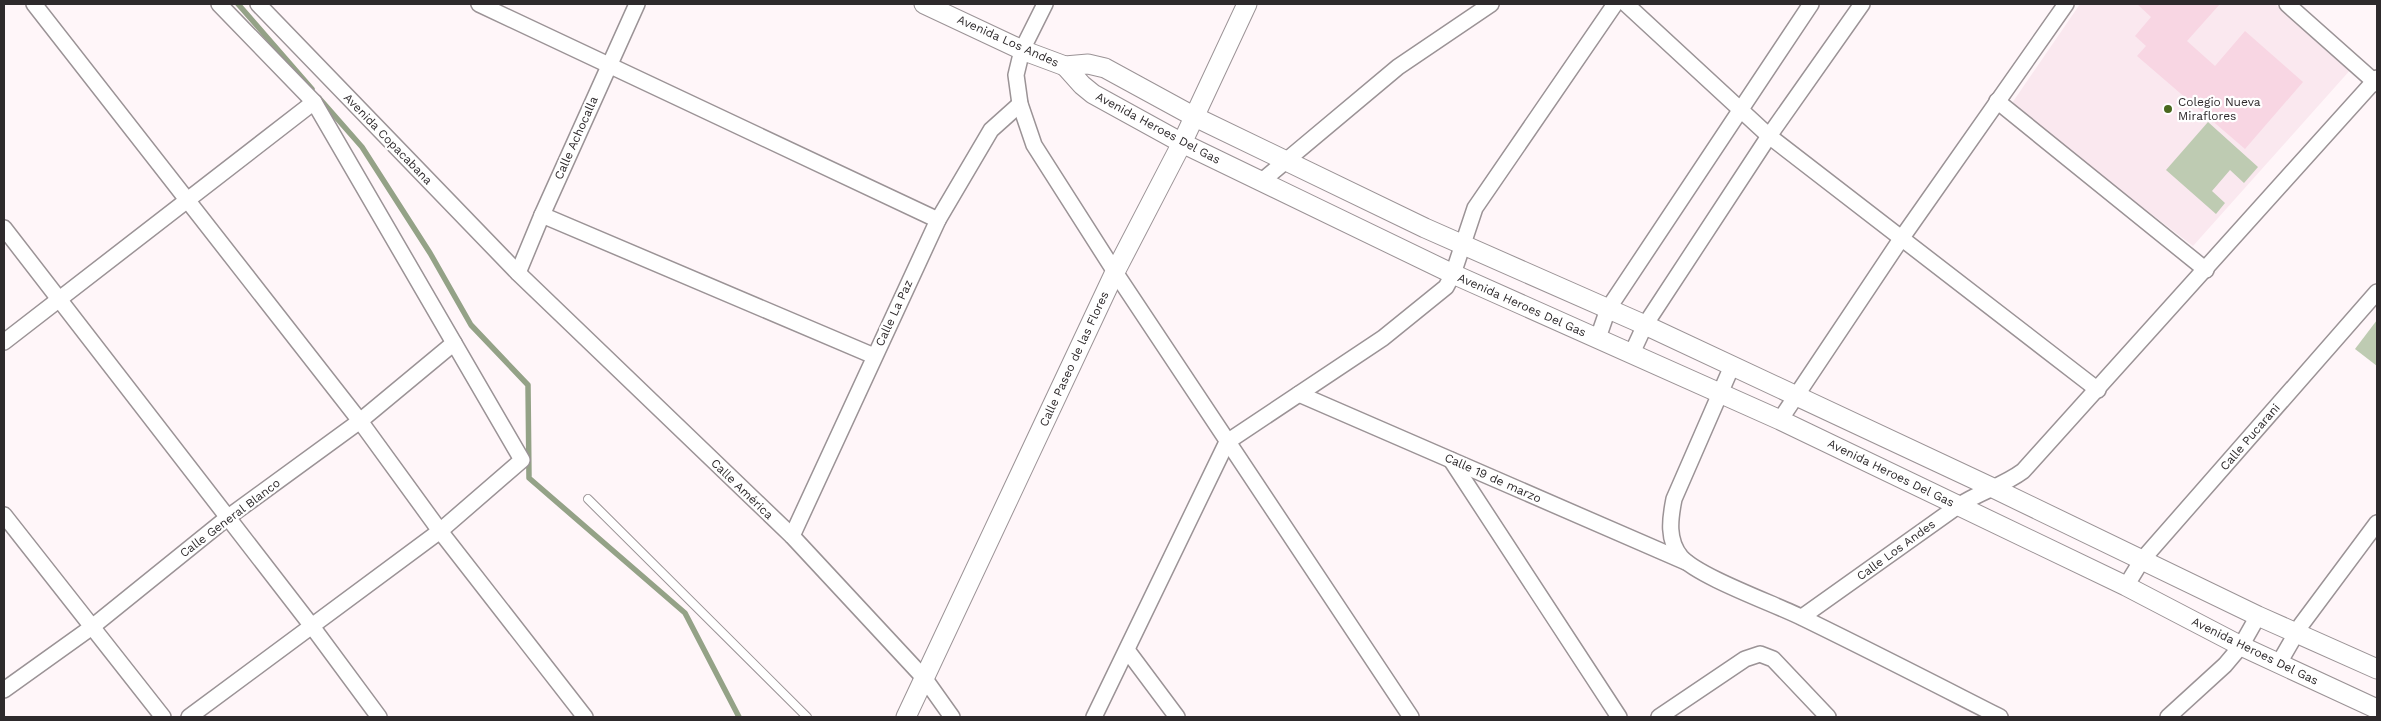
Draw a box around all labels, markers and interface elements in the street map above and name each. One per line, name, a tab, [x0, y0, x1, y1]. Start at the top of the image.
street label: Avenida Los Andes	[955, 12, 1061, 70]
street label: Avenida Heroes Del Gas	[1093, 89, 1223, 167]
street label: Avenida Copacabana	[341, 91, 435, 188]
street label: Calle Achocalla	[551, 94, 601, 182]
place label: Colegio Nueva Miraflores	[2178, 95, 2261, 123]
marker: Colegio Nueva Miraflores	[2162, 103, 2174, 115]
street label: Avenida Heroes Del Gas	[1456, 270, 1588, 340]
street label: Calle La Paz	[873, 278, 915, 348]
street label: Calle Paseo de las Flores	[1036, 289, 1112, 429]
street label: Calle Pucarani	[2217, 401, 2283, 473]
street label: Avenida Heroes Del Gas	[1825, 436, 1957, 510]
street label: Calle 19 de marzo	[1442, 450, 1544, 506]
street label: Calle América	[708, 456, 776, 522]
street label: Calle General Blanco	[177, 476, 283, 560]
street label: Calle Los Andes	[1854, 517, 1938, 583]
street label: Avenida Heroes Del Gas	[2189, 614, 2321, 688]

